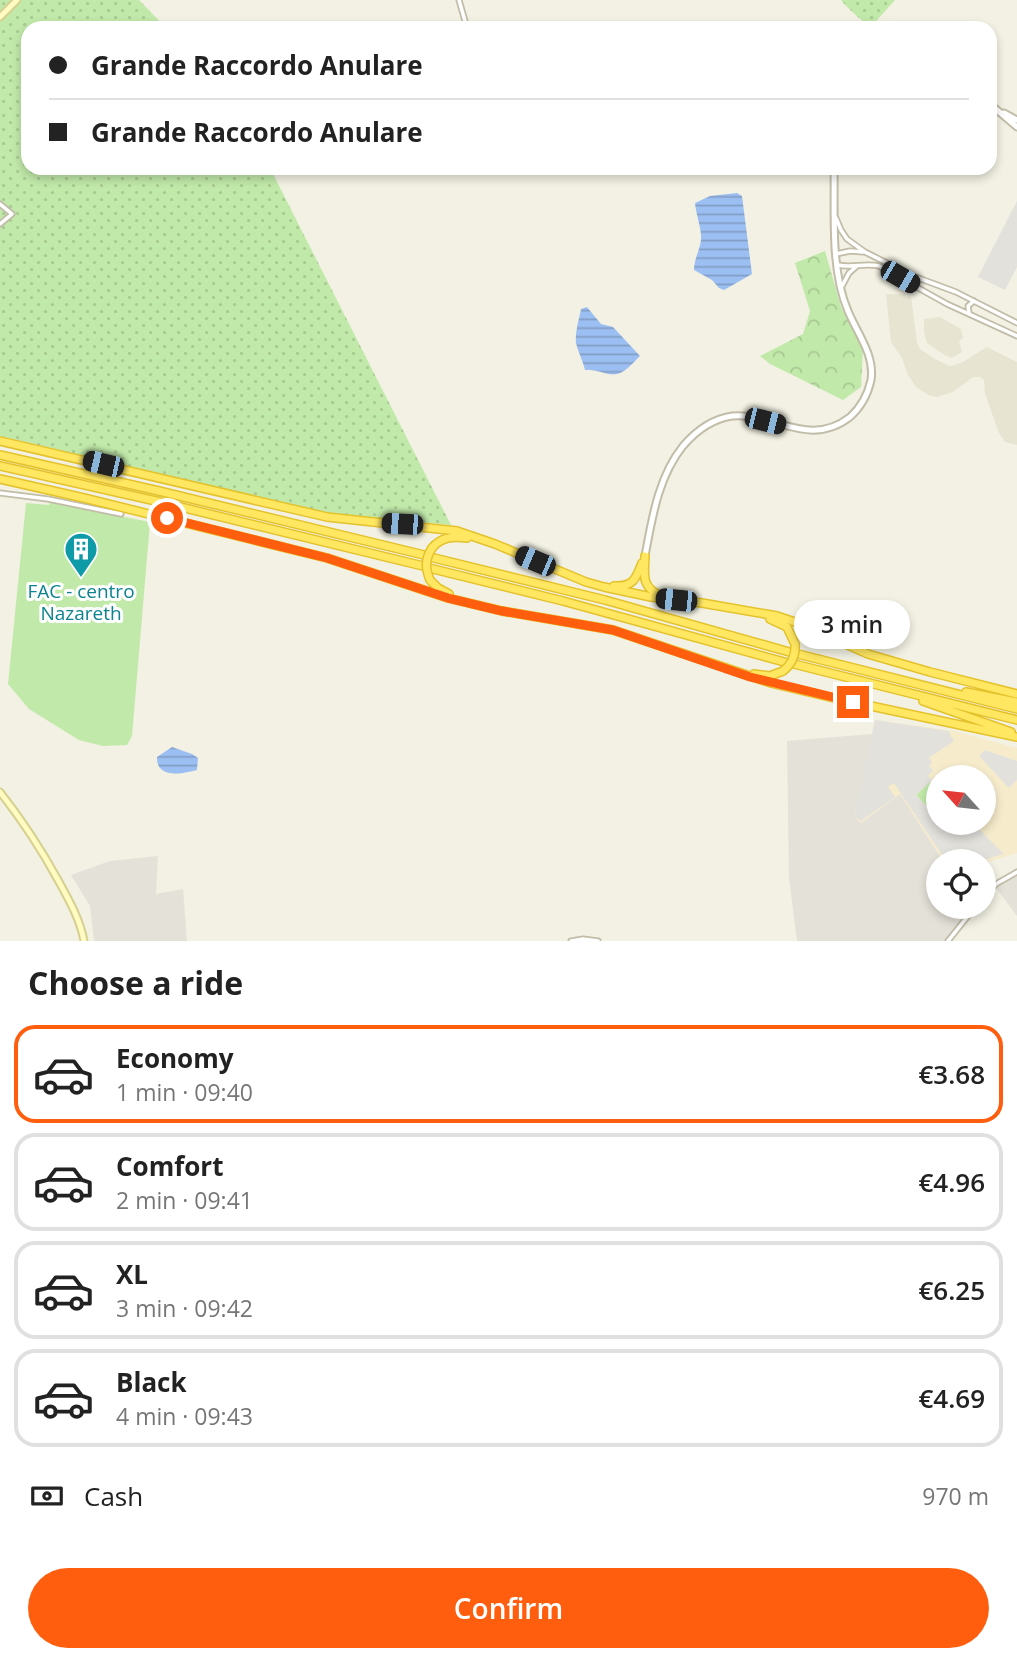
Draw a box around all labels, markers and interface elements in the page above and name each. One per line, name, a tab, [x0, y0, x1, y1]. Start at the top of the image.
text: Grande Raccordo Anulare	[91, 47, 423, 83]
text: Grande Raccordo Anulare	[91, 114, 423, 150]
car	[877, 257, 924, 297]
car	[743, 406, 788, 436]
car	[81, 449, 126, 479]
route start	[151, 502, 183, 534]
car	[381, 512, 424, 536]
building icon: FAC - centro Nazareth	[62, 530, 100, 579]
car	[512, 543, 559, 579]
place label: FAC - centro Nazareth	[27, 578, 135, 626]
car	[655, 587, 698, 613]
callout: 3 min	[795, 600, 911, 650]
text: 3 min	[821, 608, 883, 640]
route end	[837, 686, 869, 718]
north arrow	[926, 765, 996, 835]
map controls	[926, 765, 996, 919]
button: locate	[926, 849, 996, 919]
text: Choose a ride	[28, 961, 243, 1004]
text: Economy	[116, 1040, 234, 1076]
icon: car	[32, 1043, 95, 1106]
text: €3.68	[918, 1056, 985, 1092]
text: 1 min · 09:40	[116, 1076, 253, 1108]
text: Comfort	[116, 1148, 223, 1184]
icon: car	[32, 1151, 95, 1214]
text: €4.96	[918, 1164, 985, 1200]
text: 2 min · 09:41	[116, 1184, 253, 1216]
text: XL	[116, 1256, 148, 1292]
icon: car	[32, 1259, 95, 1322]
text: €6.25	[918, 1272, 985, 1308]
text: 3 min · 09:42	[116, 1292, 253, 1324]
text: Black	[116, 1364, 187, 1400]
icon: car	[32, 1367, 95, 1430]
text: €4.69	[918, 1380, 985, 1416]
text: 4 min · 09:43	[116, 1400, 253, 1432]
icon: cash	[28, 1477, 66, 1515]
text: Cash	[84, 1478, 143, 1514]
text: 970 m	[922, 1480, 989, 1512]
button: Confirm	[28, 1568, 989, 1648]

